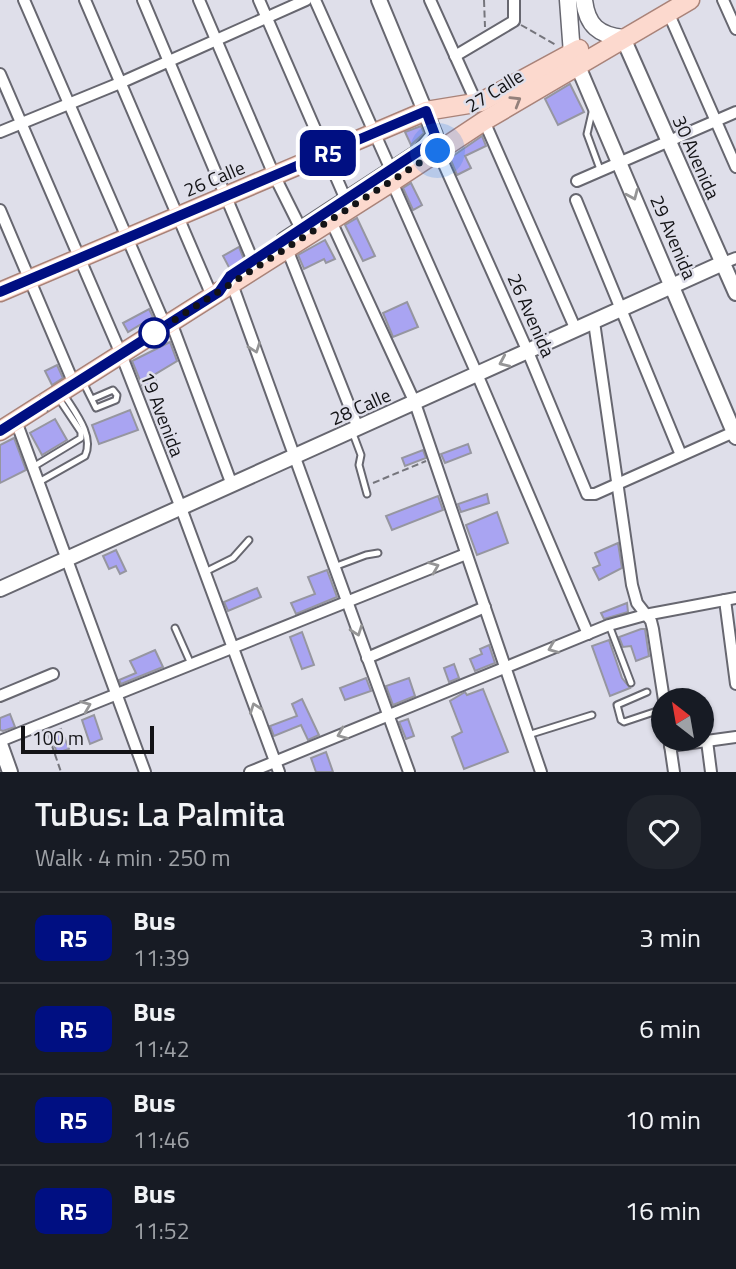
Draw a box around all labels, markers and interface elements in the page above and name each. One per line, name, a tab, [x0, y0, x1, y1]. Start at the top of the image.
street label: 27 Calle	[459, 61, 529, 119]
one-way arrow	[508, 97, 521, 110]
street label: 30 Avenida	[666, 110, 729, 204]
line badge: R5	[296, 130, 360, 176]
your location	[420, 133, 455, 168]
text: R5	[314, 135, 342, 171]
street label: 26 Calle	[179, 152, 249, 204]
one-way arrow	[625, 187, 639, 200]
street label: 29 Avenida	[643, 190, 705, 284]
street label: 26 Avenida	[501, 268, 564, 362]
unlabelled marker	[139, 318, 169, 348]
one-way arrow	[246, 341, 260, 353]
one-way arrow	[499, 354, 512, 368]
street label: 19 Avenida	[134, 367, 193, 461]
street label: 28 Calle	[325, 380, 395, 432]
one-way arrow	[427, 562, 439, 576]
one-way arrow	[349, 624, 363, 636]
one-way arrow	[547, 640, 559, 654]
north arrow	[651, 688, 714, 751]
map controls	[651, 688, 714, 751]
one-way arrow	[79, 701, 91, 715]
one-way arrow	[249, 702, 263, 714]
scale bar	[21, 723, 154, 755]
text: 100 m	[32, 723, 84, 752]
one-way arrow	[337, 726, 349, 740]
text: TuBus: La Palmita	[35, 789, 285, 839]
button: heart	[627, 795, 701, 869]
text: Walk · 4 min · 250 m	[35, 840, 231, 875]
text: Bus	[133, 901, 175, 940]
text: 3 min	[639, 918, 701, 957]
text: R5	[59, 920, 88, 956]
text: 11:39	[133, 940, 190, 975]
text: Bus	[133, 992, 175, 1031]
text: 6 min	[639, 1009, 701, 1048]
text: R5	[59, 1011, 88, 1047]
text: 11:42	[133, 1031, 190, 1066]
text: Bus	[133, 1083, 175, 1122]
text: 10 min	[625, 1100, 701, 1139]
text: R5	[59, 1102, 88, 1138]
text: 11:46	[133, 1122, 190, 1157]
text: Bus	[133, 1174, 175, 1213]
text: 16 min	[625, 1191, 701, 1230]
text: R5	[59, 1193, 88, 1229]
text: 11:52	[133, 1213, 190, 1248]

